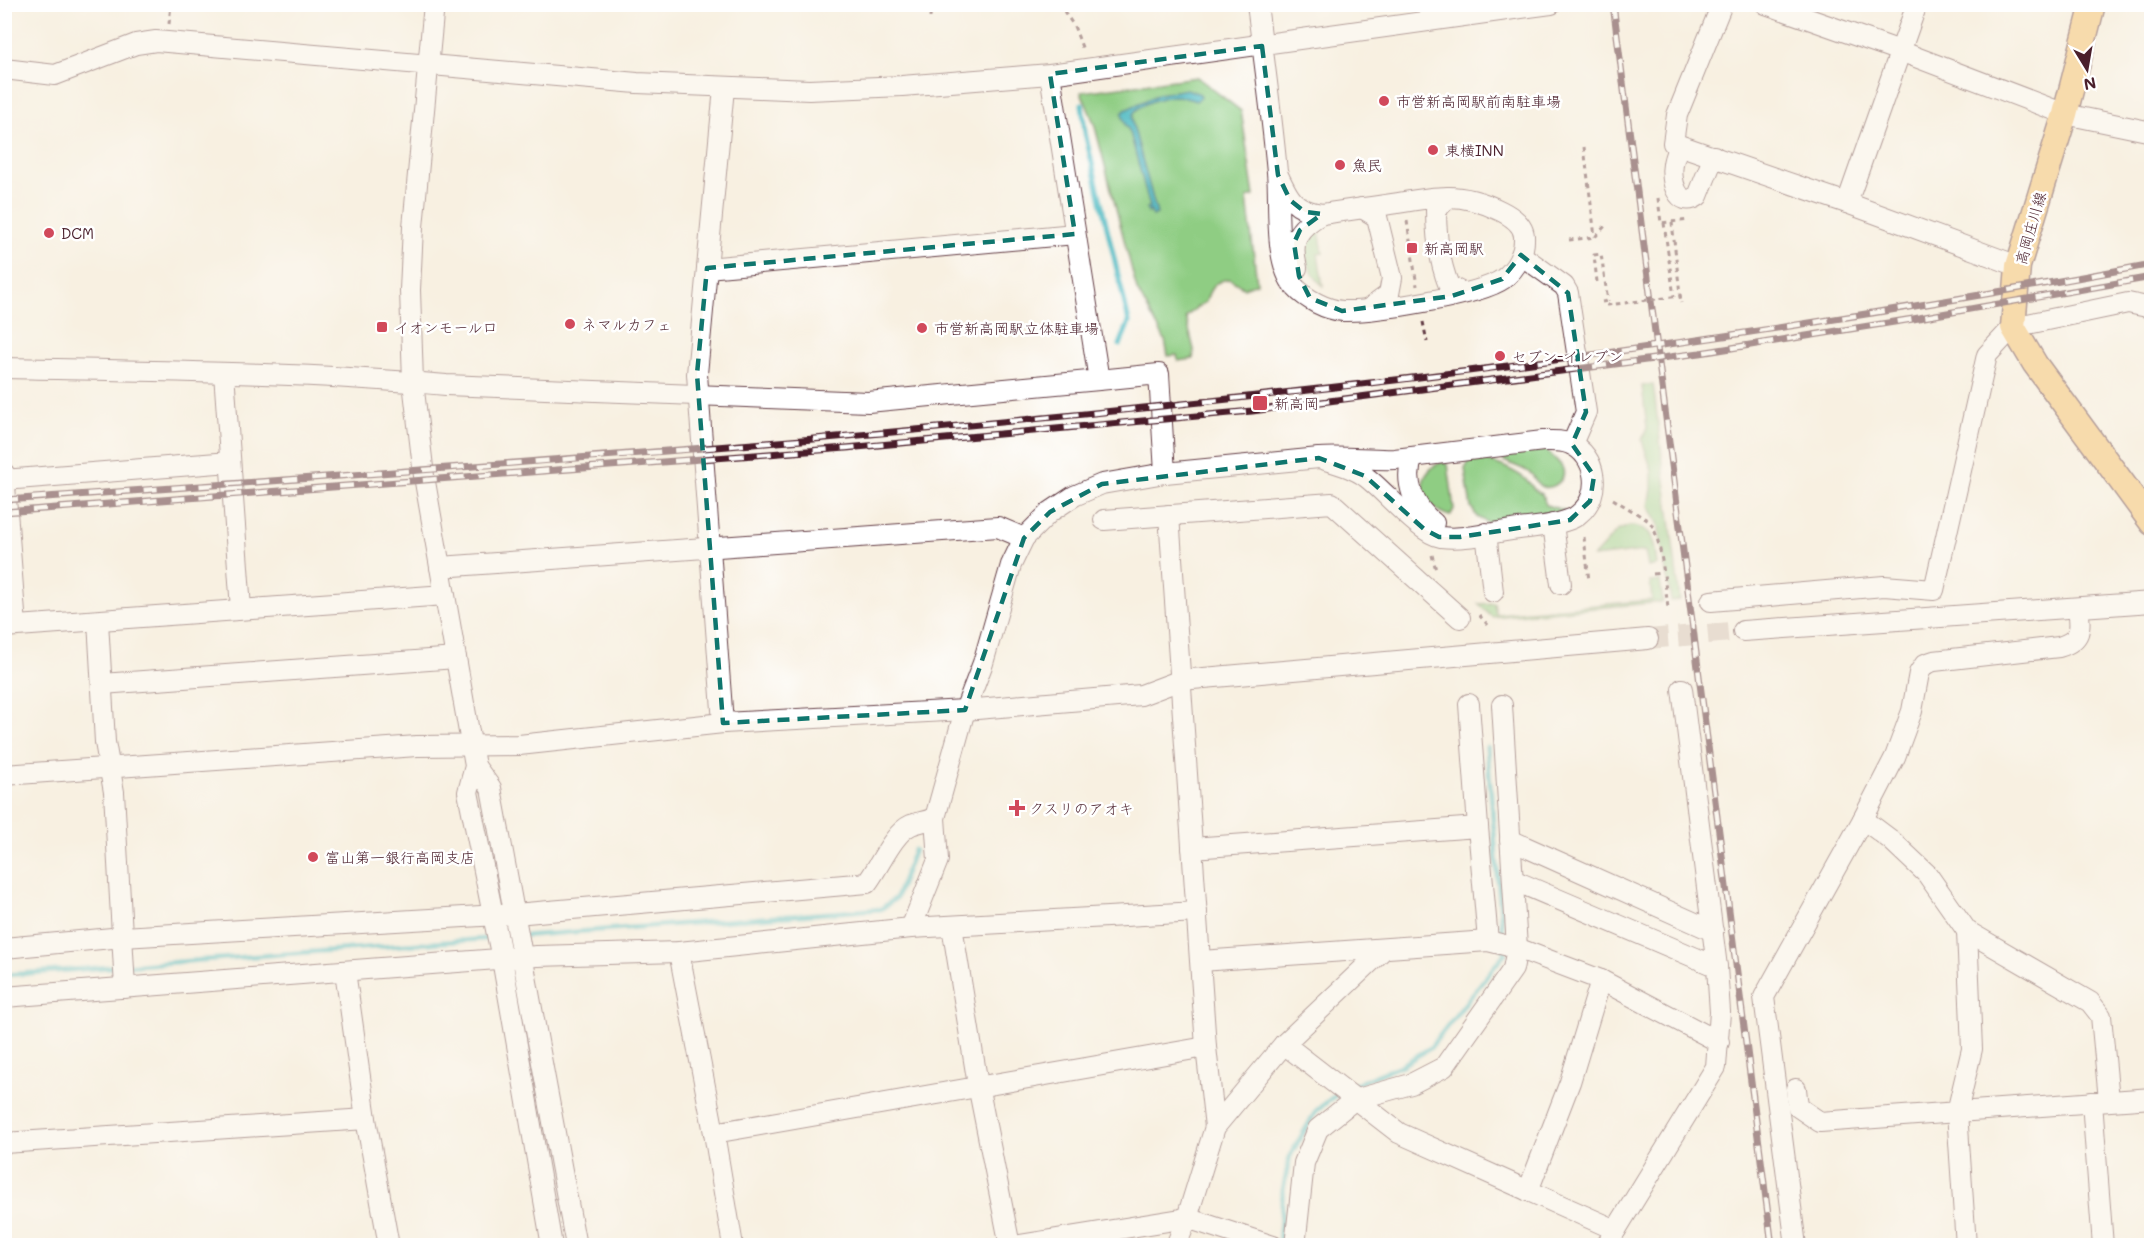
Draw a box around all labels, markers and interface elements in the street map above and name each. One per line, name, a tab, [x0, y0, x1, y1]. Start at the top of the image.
north arrow	[2057, 39, 2117, 99]
text: N	[2082, 73, 2098, 96]
place label: 市営新高岡駅前南駐車場	[1396, 91, 1561, 111]
marker: 市営新高岡駅前南駐車場	[1377, 94, 1391, 108]
place label: 東横INN	[1445, 140, 1504, 160]
marker: 東横INN	[1426, 143, 1440, 157]
place label: 魚民	[1352, 155, 1382, 175]
marker: 魚民	[1333, 158, 1347, 172]
street label: 高岡庄川線	[2010, 189, 2050, 267]
place label: DCM	[61, 223, 94, 243]
marker: DCM	[42, 226, 56, 240]
place label: 新高岡駅	[1424, 238, 1484, 258]
marker: 新高岡駅	[1405, 241, 1419, 255]
place label: ネマルカフェ	[582, 314, 672, 334]
place label: イオンモール口	[394, 317, 498, 337]
marker: ネマルカフェ	[563, 317, 577, 331]
place label: 市営新高岡駅立体駐車場	[934, 318, 1099, 338]
marker: イオンモール口	[375, 320, 389, 334]
marker: 市営新高岡駅立体駐車場	[915, 321, 929, 335]
place label: セブン-イレブン	[1512, 346, 1623, 366]
marker: セブン-イレブン	[1493, 349, 1507, 363]
place label: 新高岡	[1274, 393, 1319, 413]
marker: 新高岡	[1251, 394, 1269, 412]
place label: クスリのアオキ	[1029, 798, 1134, 818]
marker: クスリのアオキ	[1010, 801, 1024, 815]
place label: 富山第一銀行高岡支店	[325, 847, 475, 867]
marker: 富山第一銀行高岡支店	[306, 850, 320, 864]

